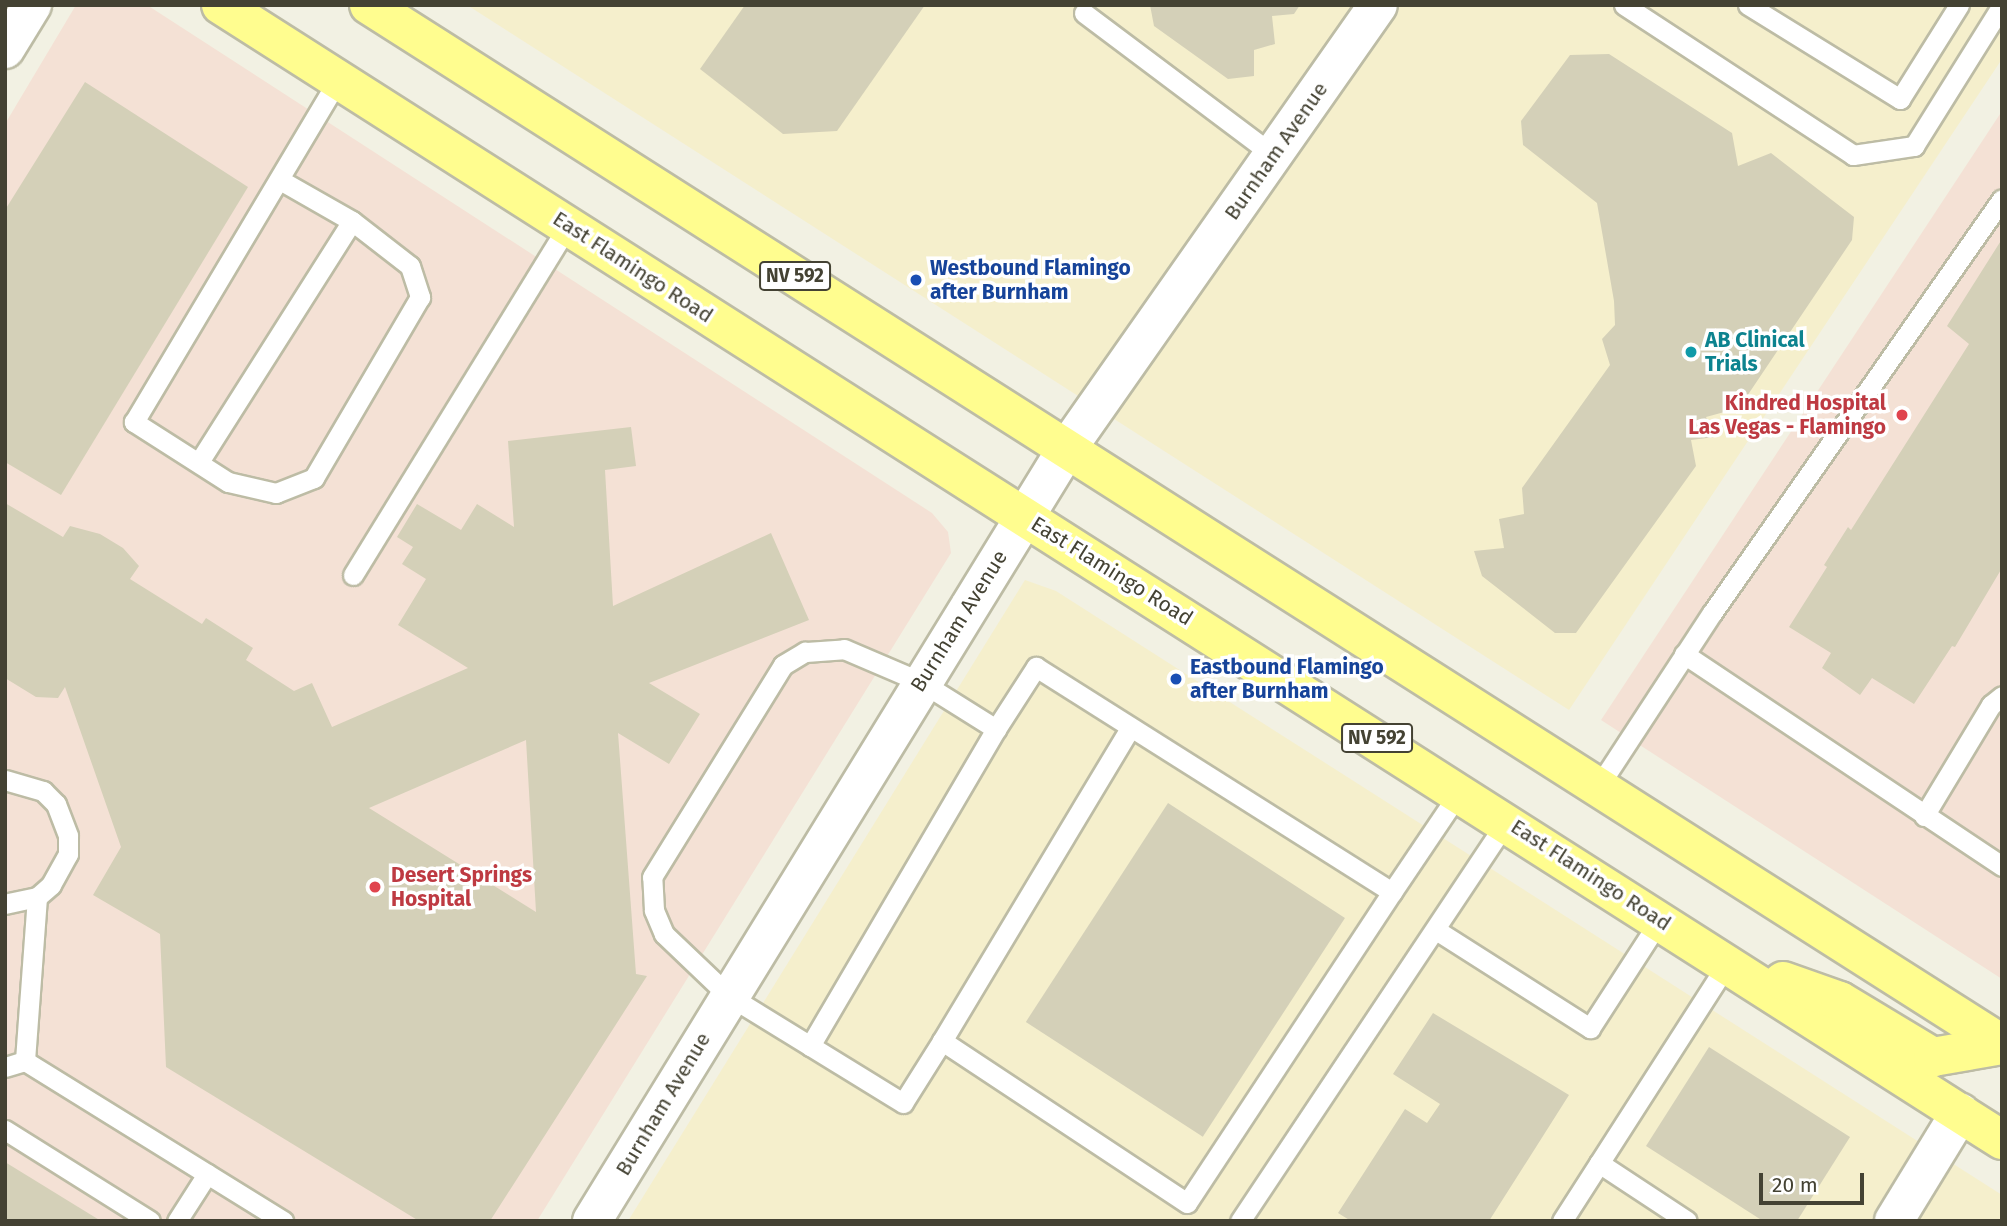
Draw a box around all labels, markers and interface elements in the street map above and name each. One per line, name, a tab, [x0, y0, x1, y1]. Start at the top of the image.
street label: Burnham Avenue	[1219, 77, 1333, 225]
street label: East Flamingo Road	[548, 206, 718, 328]
place label: Westbound Flamingo after Burnham	[930, 255, 1131, 305]
road number: NV 592	[758, 260, 832, 292]
marker: Westbound Flamingo after Burnham	[908, 272, 924, 288]
place label: AB Clinical Trials	[1705, 327, 1805, 377]
marker: AB Clinical Trials	[1683, 344, 1699, 360]
place label: Kindred Hospital Las Vegas - Flamingo	[1688, 390, 1886, 440]
marker: Kindred Hospital Las Vegas - Flamingo	[1892, 405, 1912, 425]
street label: East Flamingo Road	[1027, 511, 1197, 631]
street label: Burnham Avenue	[905, 545, 1013, 697]
place label: Eastbound Flamingo after Burnham	[1190, 654, 1384, 704]
marker: Eastbound Flamingo after Burnham	[1168, 671, 1184, 687]
road number: NV 592	[1340, 722, 1414, 754]
street label: East Flamingo Road	[1506, 814, 1676, 936]
place label: Desert Springs Hospital	[391, 862, 532, 912]
marker: Desert Springs Hospital	[365, 877, 385, 897]
street label: Burnham Avenue	[610, 1028, 716, 1180]
scale bar	[1762, 1160, 1867, 1204]
text: 20 m	[1772, 1172, 1818, 1198]

